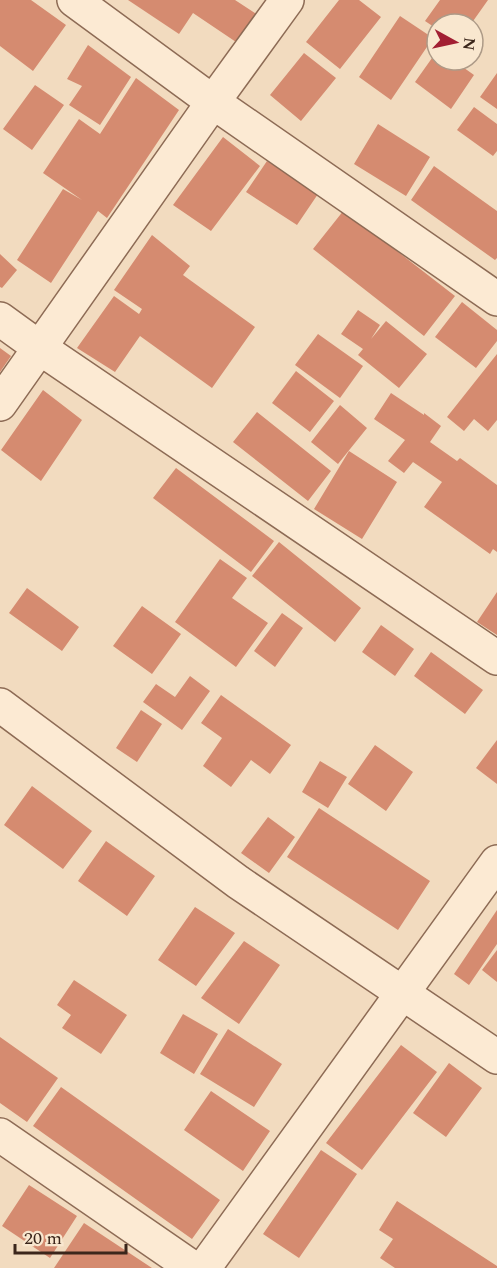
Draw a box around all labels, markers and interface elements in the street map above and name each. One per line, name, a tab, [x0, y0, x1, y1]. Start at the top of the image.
north arrow	[425, 12, 485, 72]
text: N	[456, 36, 482, 52]
scale bar	[15, 1217, 126, 1255]
text: 20 m	[24, 1225, 62, 1252]

